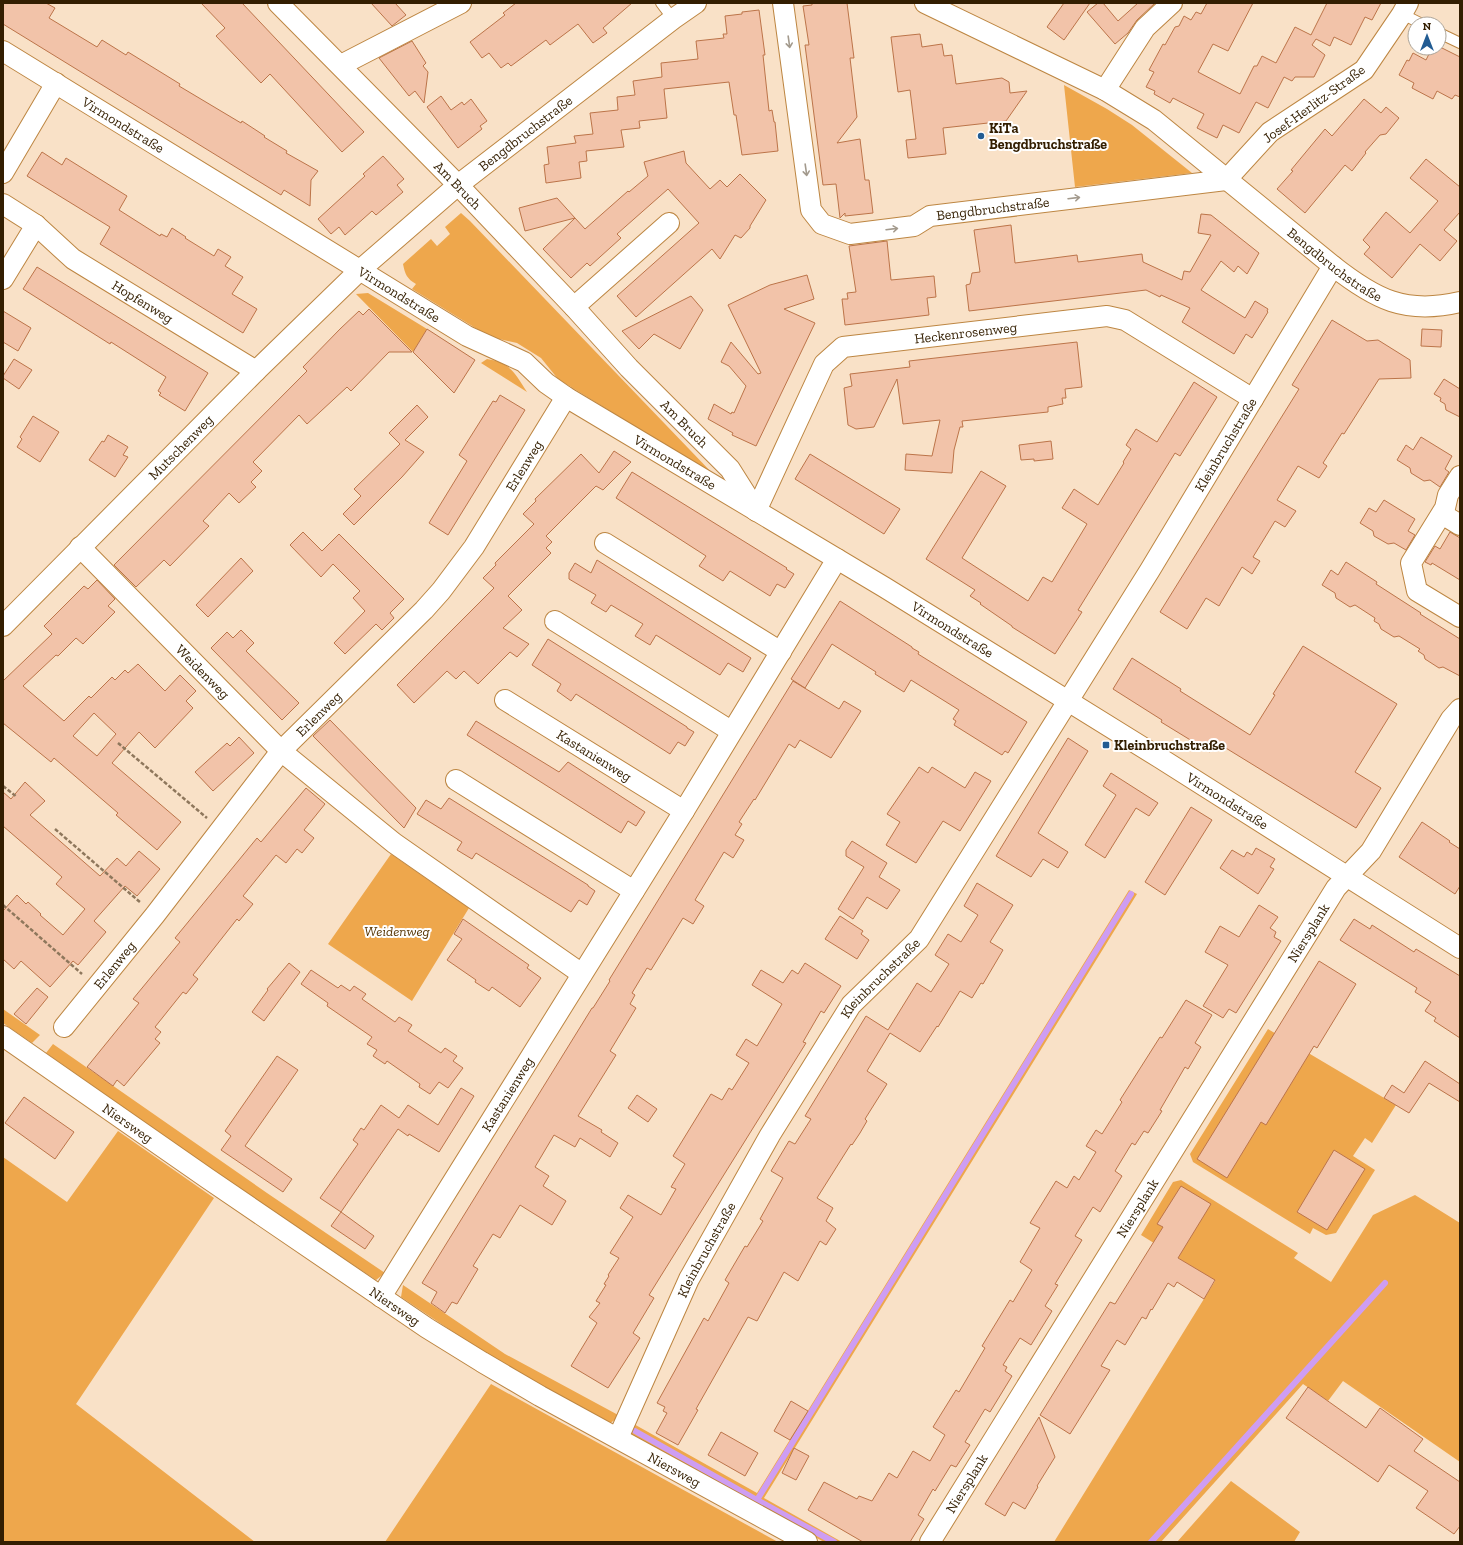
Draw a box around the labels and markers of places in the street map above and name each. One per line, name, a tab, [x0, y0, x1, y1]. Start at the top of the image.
place label: KiTa Bengdbruchstraße	[989, 120, 1107, 153]
marker: KiTa Bengdbruchstraße	[976, 131, 986, 141]
place label: Kleinbruchstraße	[1114, 737, 1225, 754]
marker: Kleinbruchstraße	[1101, 740, 1111, 750]

